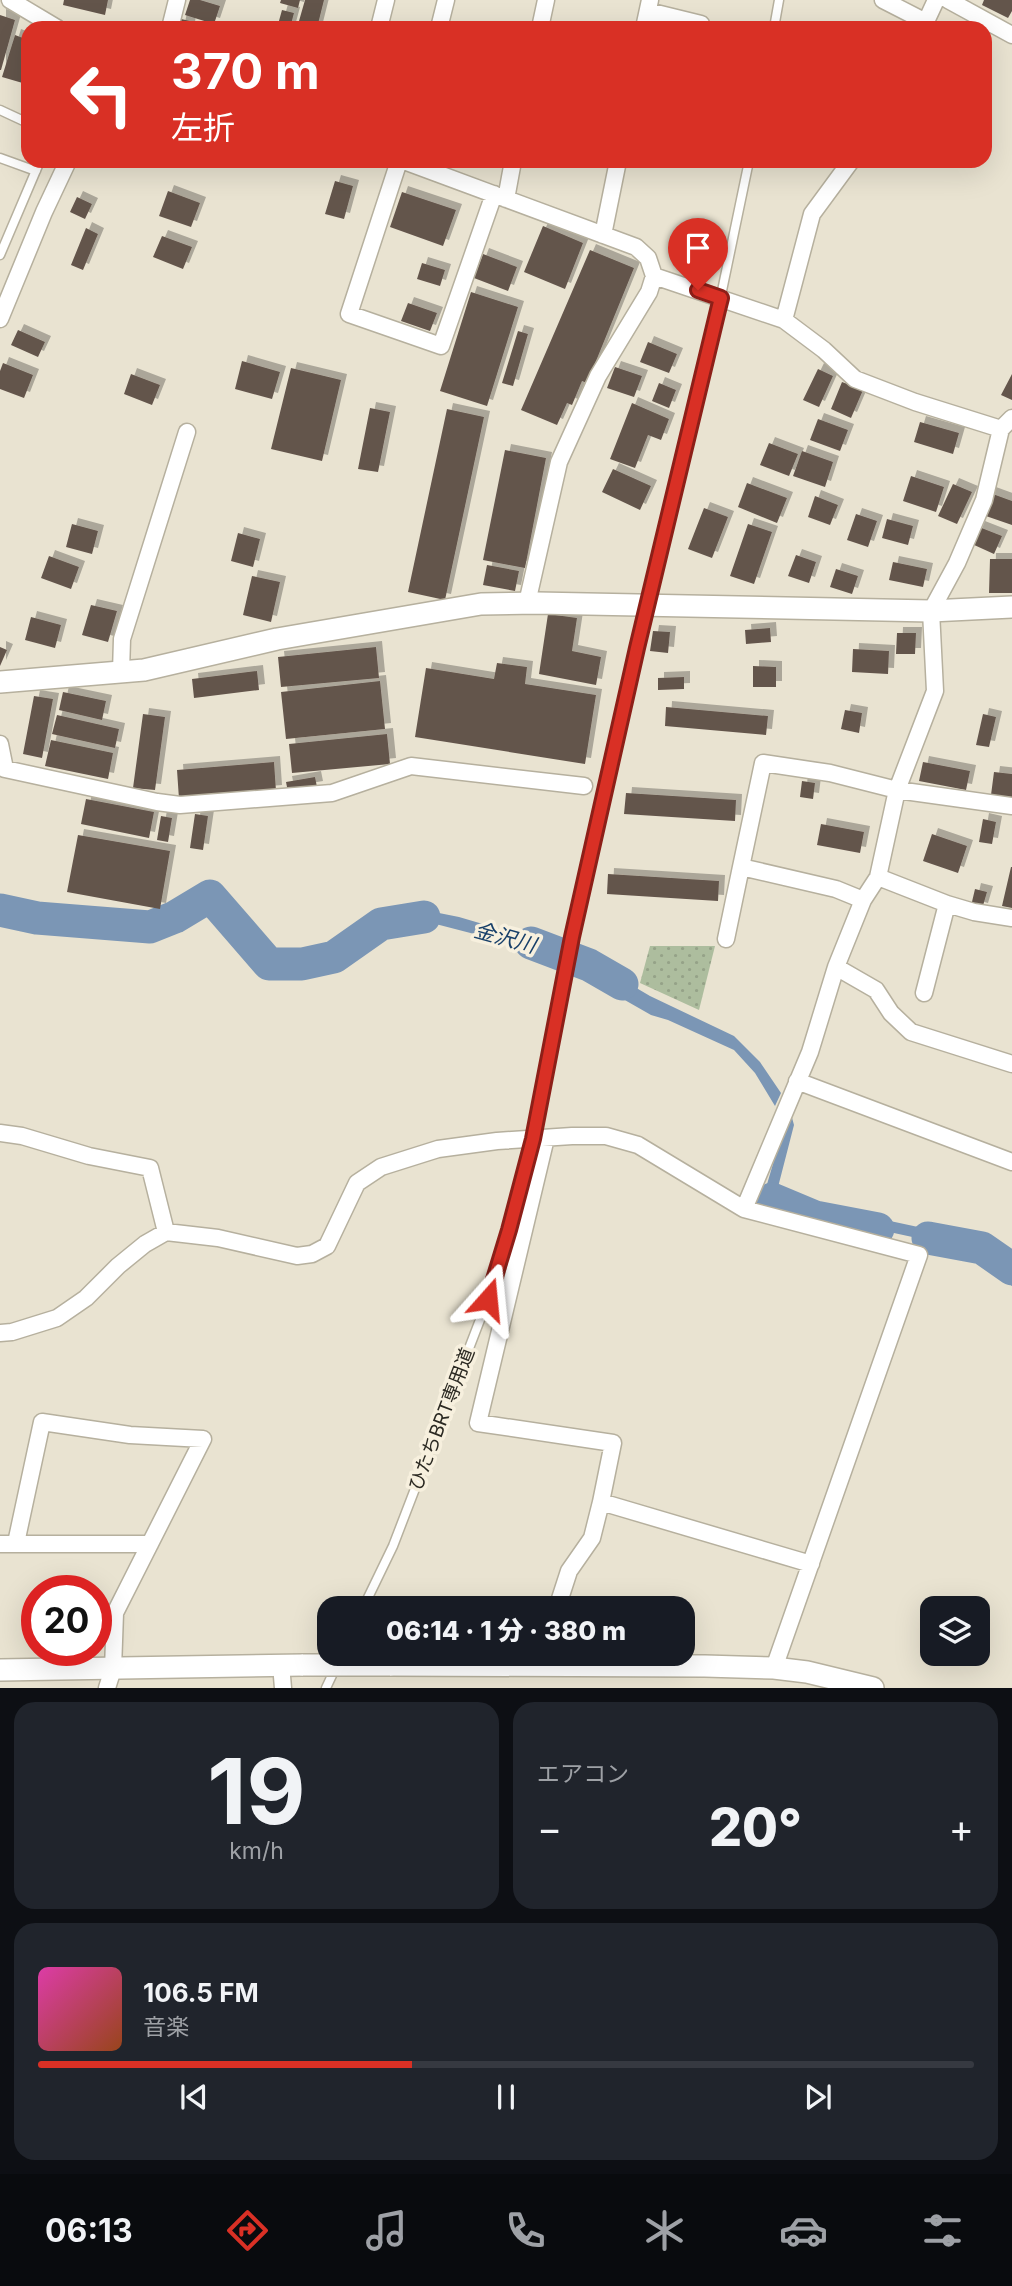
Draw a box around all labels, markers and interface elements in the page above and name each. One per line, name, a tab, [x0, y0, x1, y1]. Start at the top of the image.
text: 370 m	[171, 42, 320, 101]
icon: left	[56, 49, 147, 140]
text: 左折	[171, 108, 235, 147]
pin	[668, 218, 728, 290]
icon: arrive	[679, 229, 717, 267]
water label: 金沢川	[471, 917, 541, 958]
position arrow	[451, 1262, 525, 1336]
street label: ひたちBRT専用道	[404, 1345, 479, 1494]
speed limit sign: 20	[21, 1575, 112, 1666]
map controls	[920, 1596, 990, 1666]
button: layers	[920, 1596, 990, 1666]
text: 06:14 · 1 分 · 380 m	[386, 1615, 626, 1646]
text: 19	[207, 1736, 306, 1846]
text: エアコン	[537, 1760, 629, 1788]
text: 20°	[709, 1796, 802, 1859]
text: −	[537, 1805, 562, 1851]
text: +	[949, 1805, 974, 1851]
text: km/h	[229, 1837, 284, 1865]
text: 106.5 FM	[143, 1977, 259, 2008]
text: 音楽	[143, 2013, 189, 2041]
icon: previous	[175, 2078, 213, 2116]
icon: pause	[487, 2078, 525, 2116]
icon: next	[799, 2078, 837, 2116]
icon: directions	[223, 2206, 272, 2255]
icon: music	[362, 2206, 411, 2255]
icon: phone	[501, 2206, 550, 2255]
icon: climate	[640, 2206, 689, 2255]
icon: car	[779, 2206, 828, 2255]
icon: filters	[918, 2206, 967, 2255]
text: 06:13	[45, 2211, 133, 2250]

